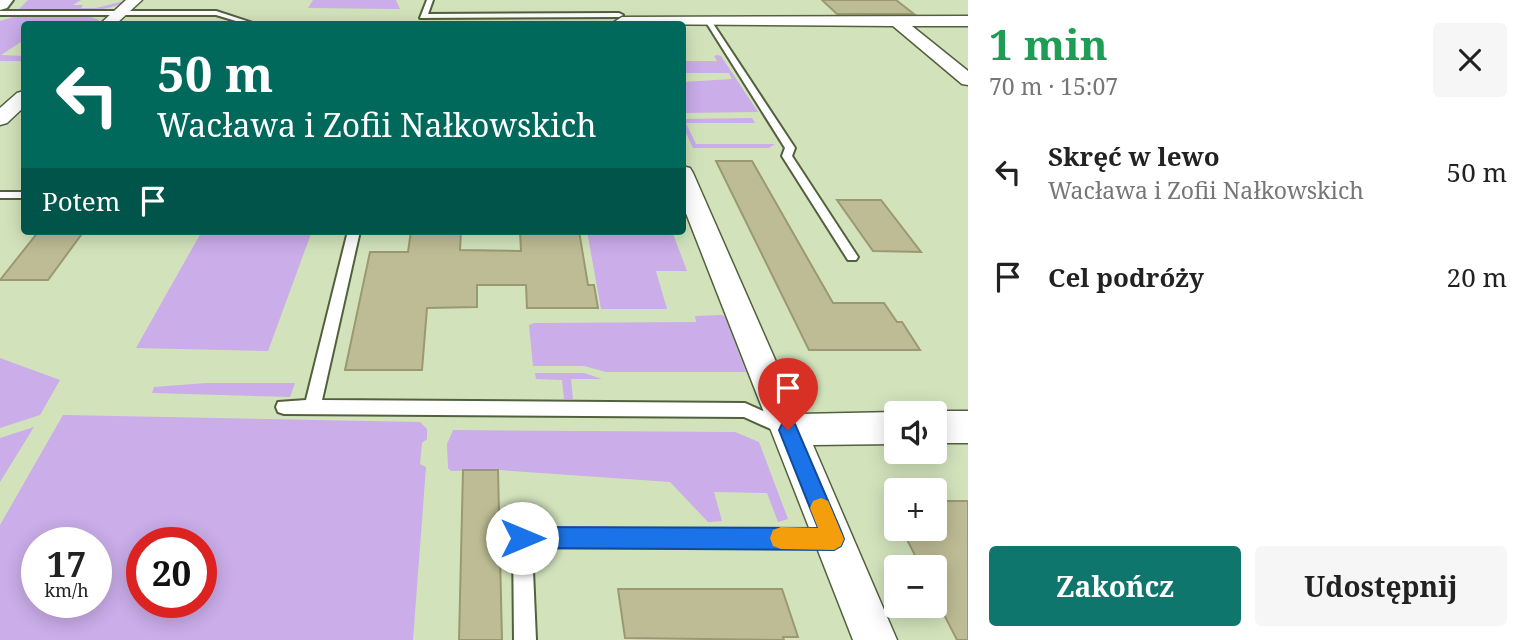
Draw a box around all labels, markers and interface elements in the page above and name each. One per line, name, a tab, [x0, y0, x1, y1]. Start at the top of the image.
text: 1 min	[989, 15, 1108, 72]
button: close	[1433, 23, 1507, 97]
text: 50 m	[157, 40, 273, 106]
icon: left	[42, 49, 133, 140]
text: 70 m · 15:07	[989, 70, 1118, 102]
text: Wacława i Zofii Nałkowskich	[157, 103, 596, 146]
text: Skręć w lewo	[1048, 138, 1220, 174]
icon: left	[989, 153, 1027, 191]
text: 50 m	[1447, 154, 1507, 190]
text: Wacława i Zofii Nałkowskich	[1048, 174, 1364, 206]
icon: arrive	[134, 182, 172, 220]
text: Potem	[42, 183, 120, 219]
icon: arrive	[989, 258, 1027, 296]
text: Cel podróży	[1048, 259, 1204, 295]
text: 20 m	[1447, 259, 1507, 295]
pin	[758, 358, 818, 430]
icon: arrive	[769, 369, 807, 407]
map controls	[884, 401, 947, 618]
button: sound	[884, 401, 947, 464]
button: +	[884, 478, 947, 541]
position arrow	[485, 501, 559, 575]
speed limit sign: 20	[126, 527, 217, 618]
text: 17	[47, 540, 86, 587]
button: Zakończ	[989, 546, 1241, 626]
button: Udostępnij	[1255, 546, 1507, 626]
button: −	[884, 555, 947, 618]
text: km/h	[44, 578, 89, 602]

